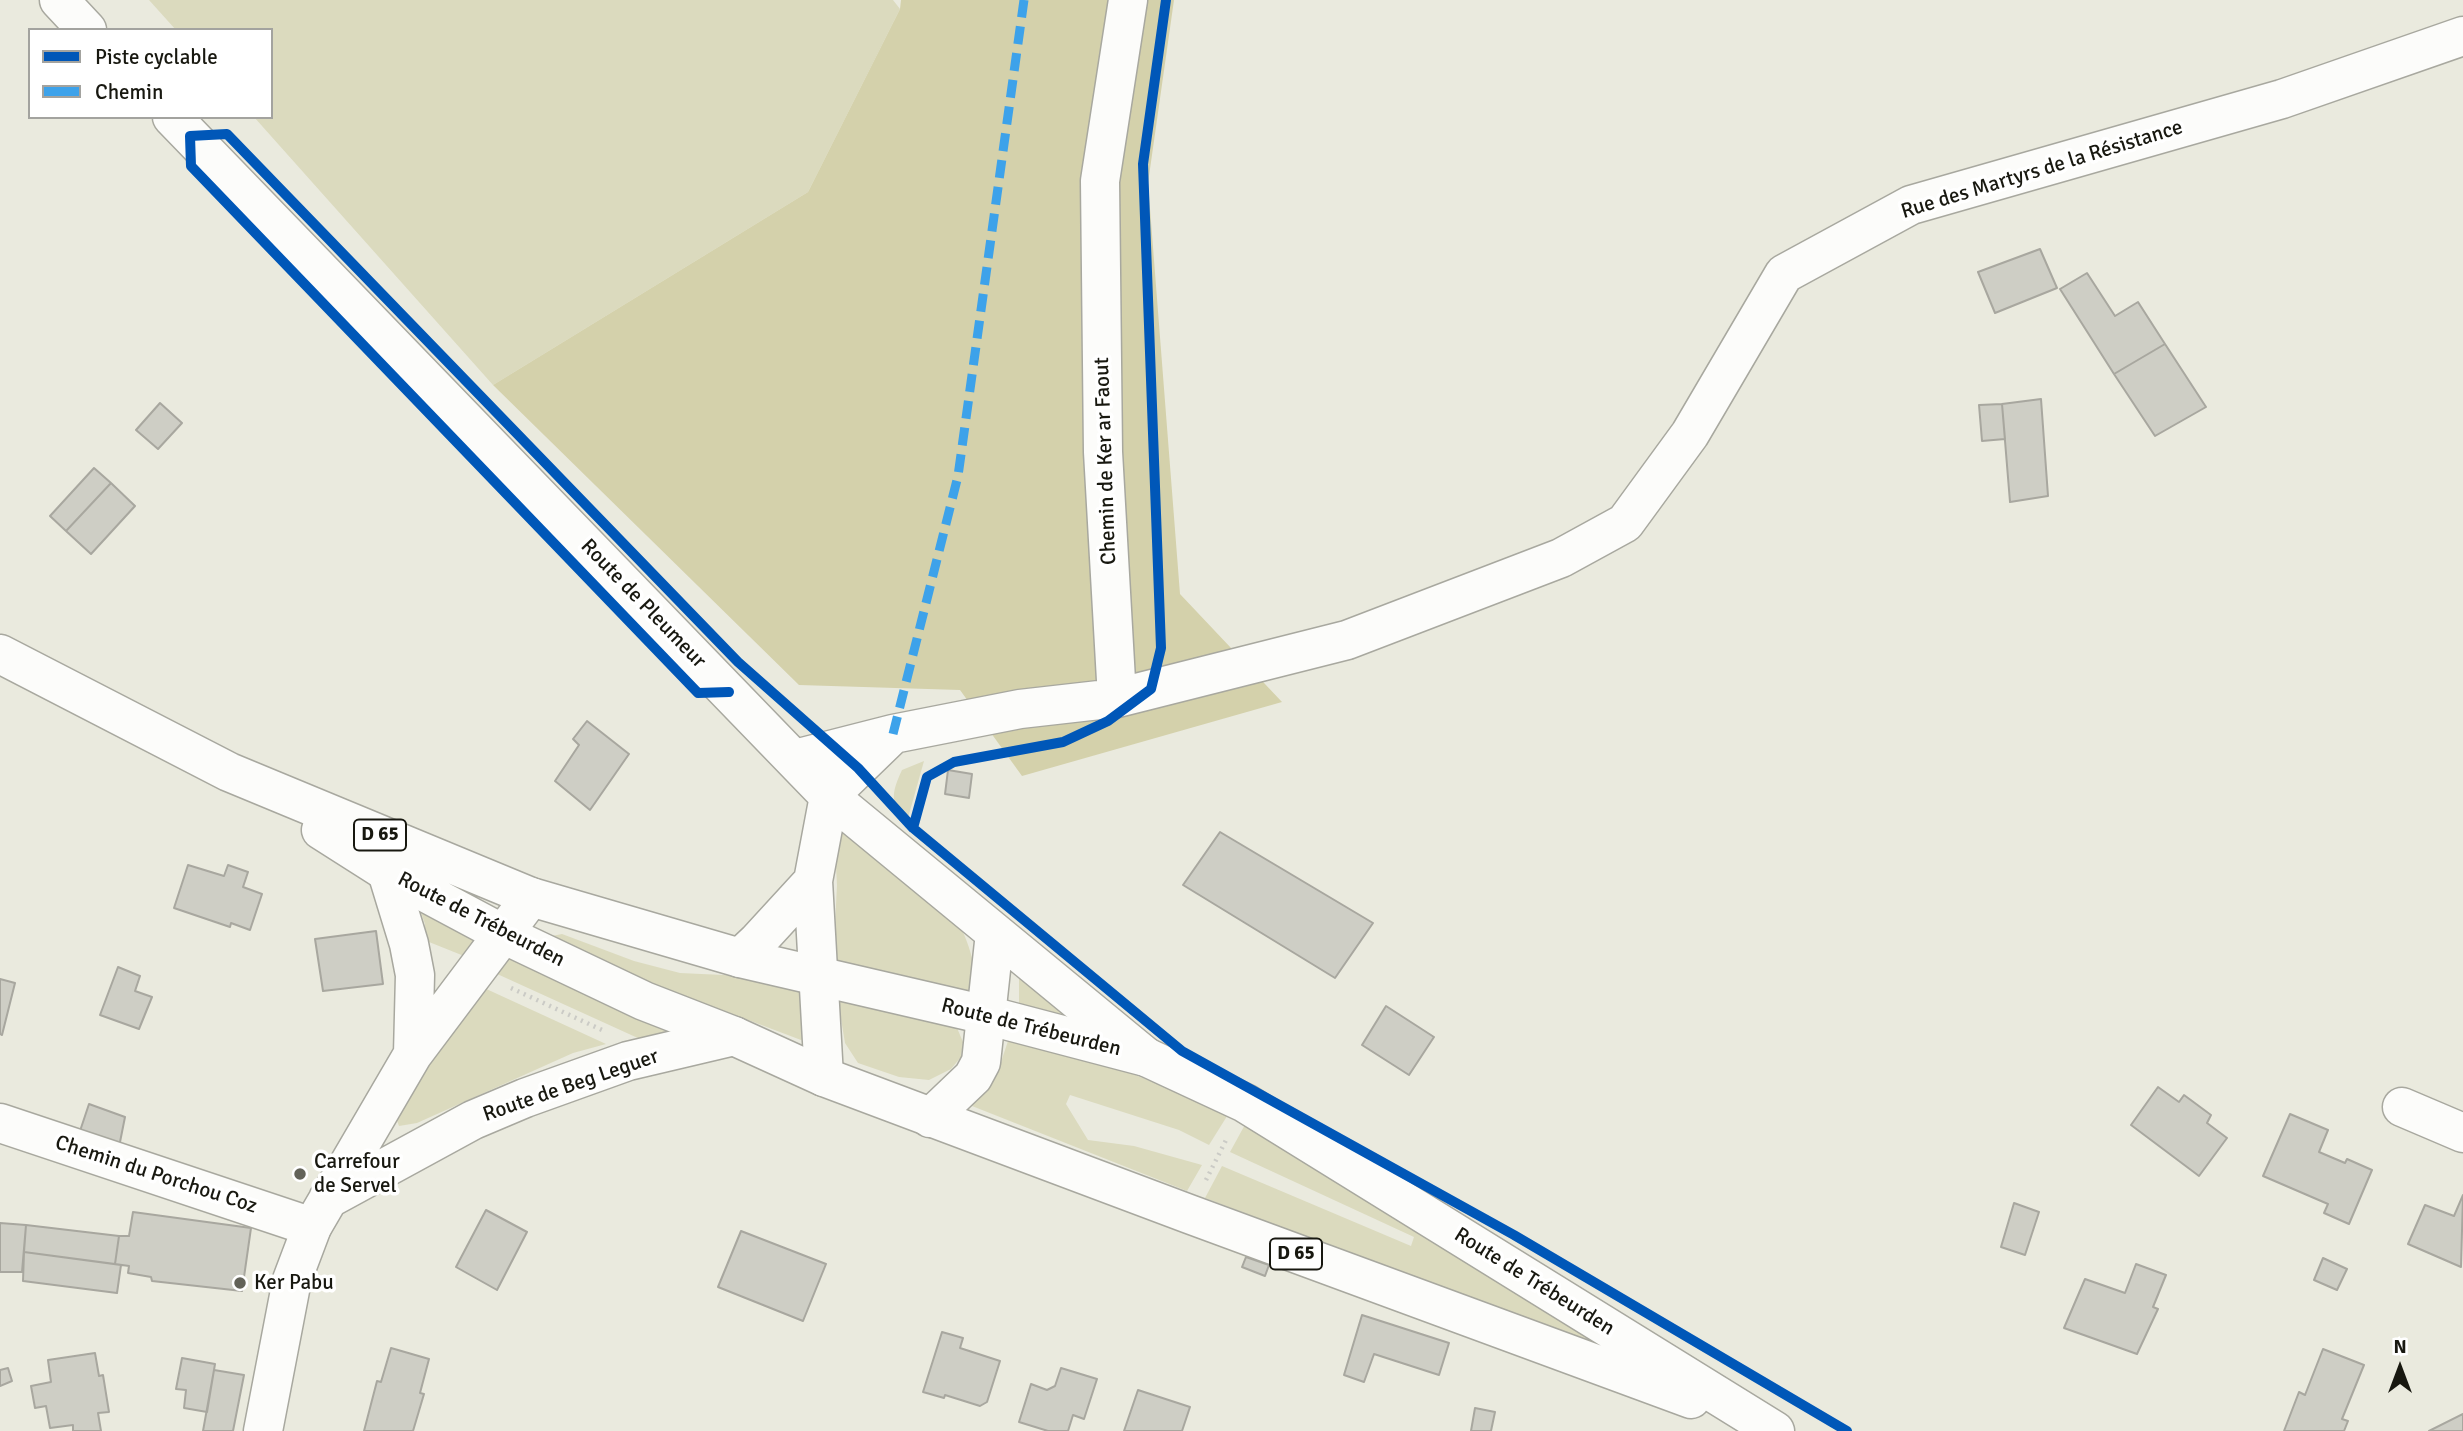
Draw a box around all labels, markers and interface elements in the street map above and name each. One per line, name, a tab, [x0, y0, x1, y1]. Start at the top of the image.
legend	[28, 28, 273, 119]
text: Piste cyclable	[95, 44, 218, 70]
text: Chemin	[95, 79, 164, 105]
street label: Rue des Martyrs de la Résistance	[1898, 115, 2186, 225]
street label: Chemin de Ker ar Faout	[1090, 357, 1122, 565]
street label: Route de Pleumeur	[575, 534, 711, 674]
road number: D 65	[354, 820, 406, 850]
street label: Route de Trébeurden	[393, 867, 569, 973]
street label: Route de Trébeurden	[939, 993, 1123, 1063]
street label: Route de Beg Leguer	[480, 1044, 662, 1128]
street label: Chemin du Porchou Coz	[52, 1130, 260, 1220]
place label: Carrefour de Servel	[314, 1149, 400, 1199]
marker: Carrefour de Servel	[292, 1166, 308, 1182]
street label: Route de Trébeurden	[1449, 1223, 1619, 1341]
road number: D 65	[1270, 1238, 1322, 1270]
place label: Ker Pabu	[254, 1270, 334, 1296]
marker: Ker Pabu	[232, 1275, 248, 1291]
north arrow	[2365, 1333, 2435, 1403]
text: N	[2393, 1335, 2407, 1359]

